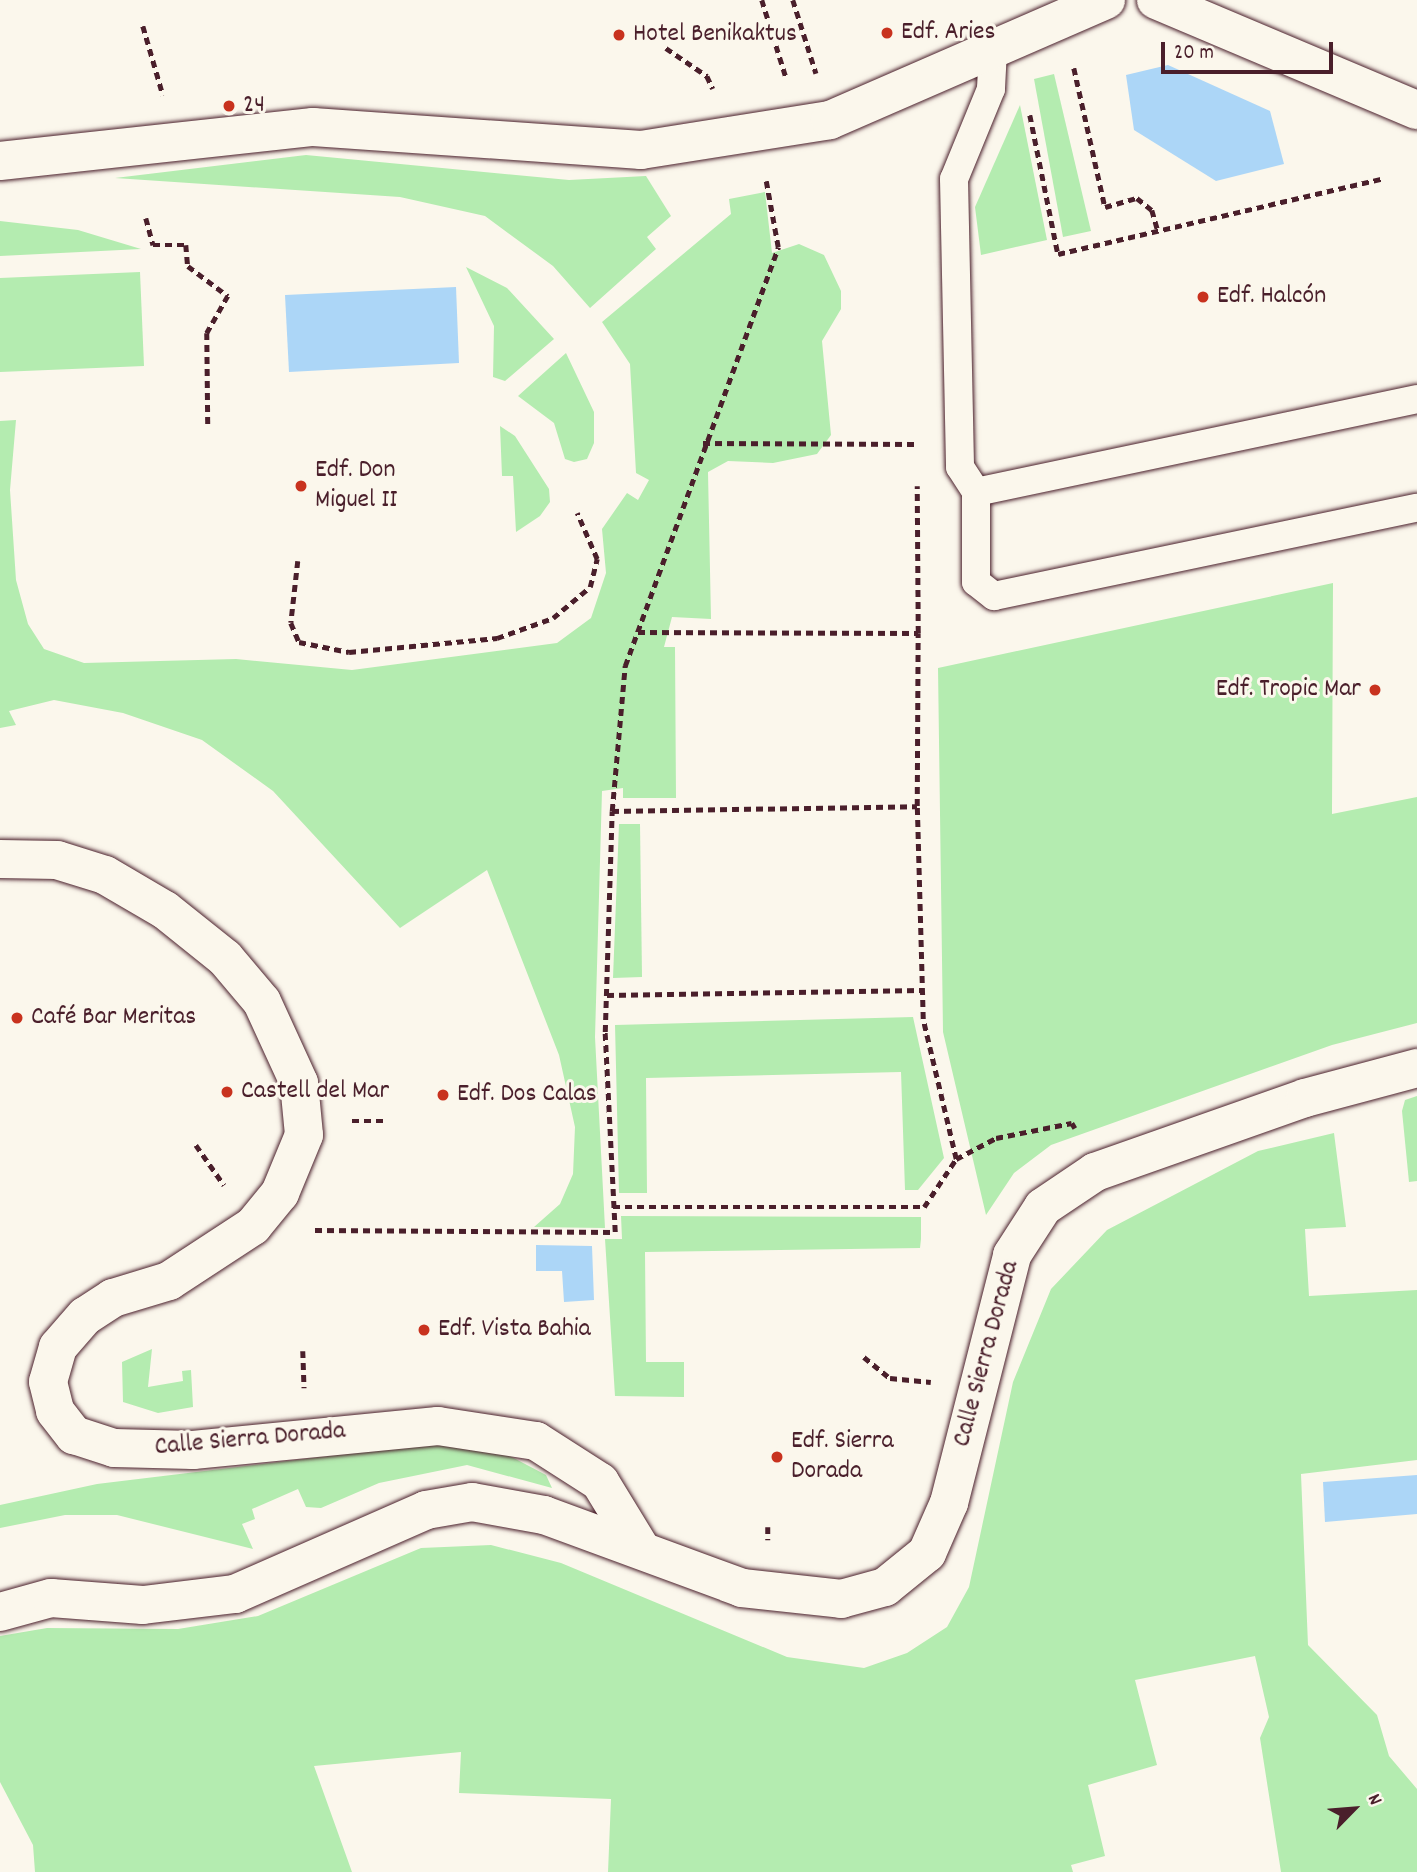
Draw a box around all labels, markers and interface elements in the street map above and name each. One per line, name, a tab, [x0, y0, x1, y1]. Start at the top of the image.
place label: Edf. Aries	[901, 17, 995, 49]
place label: Hotel Benikaktus	[633, 19, 797, 51]
marker: Edf. Aries	[879, 25, 895, 41]
marker: Hotel Benikaktus	[611, 27, 627, 43]
scale bar	[1165, 28, 1336, 72]
text: 20 m	[1174, 39, 1214, 69]
place label: 24	[243, 90, 265, 122]
marker: 24	[221, 98, 237, 114]
place label: Edf. Halcón	[1217, 281, 1326, 313]
marker: Edf. Halcón	[1195, 289, 1211, 305]
place label: Edf. Don Miguel II	[315, 455, 397, 516]
marker: Edf. Don Miguel II	[293, 478, 309, 494]
place label: Edf. Tropic Mar	[1216, 674, 1361, 706]
marker: Edf. Tropic Mar	[1367, 682, 1383, 698]
place label: Café Bar Meritas	[31, 1002, 196, 1034]
marker: Café Bar Meritas	[9, 1010, 25, 1026]
place label: Castell del Mar	[241, 1076, 389, 1108]
place label: Edf. Dos Calas	[457, 1079, 597, 1111]
marker: Castell del Mar	[219, 1084, 235, 1100]
marker: Edf. Dos Calas	[435, 1087, 451, 1103]
street label: Calle Sierra Dorada	[947, 1258, 1027, 1450]
place label: Edf. Vista Bahia	[438, 1314, 591, 1346]
marker: Edf. Vista Bahia	[416, 1322, 432, 1338]
street label: Calle Sierra Dorada	[153, 1416, 347, 1464]
place label: Edf. Sierra Dorada	[791, 1426, 894, 1488]
marker: Edf. Sierra Dorada	[769, 1449, 785, 1465]
north arrow	[1319, 1774, 1389, 1844]
text: N	[1359, 1790, 1388, 1810]

